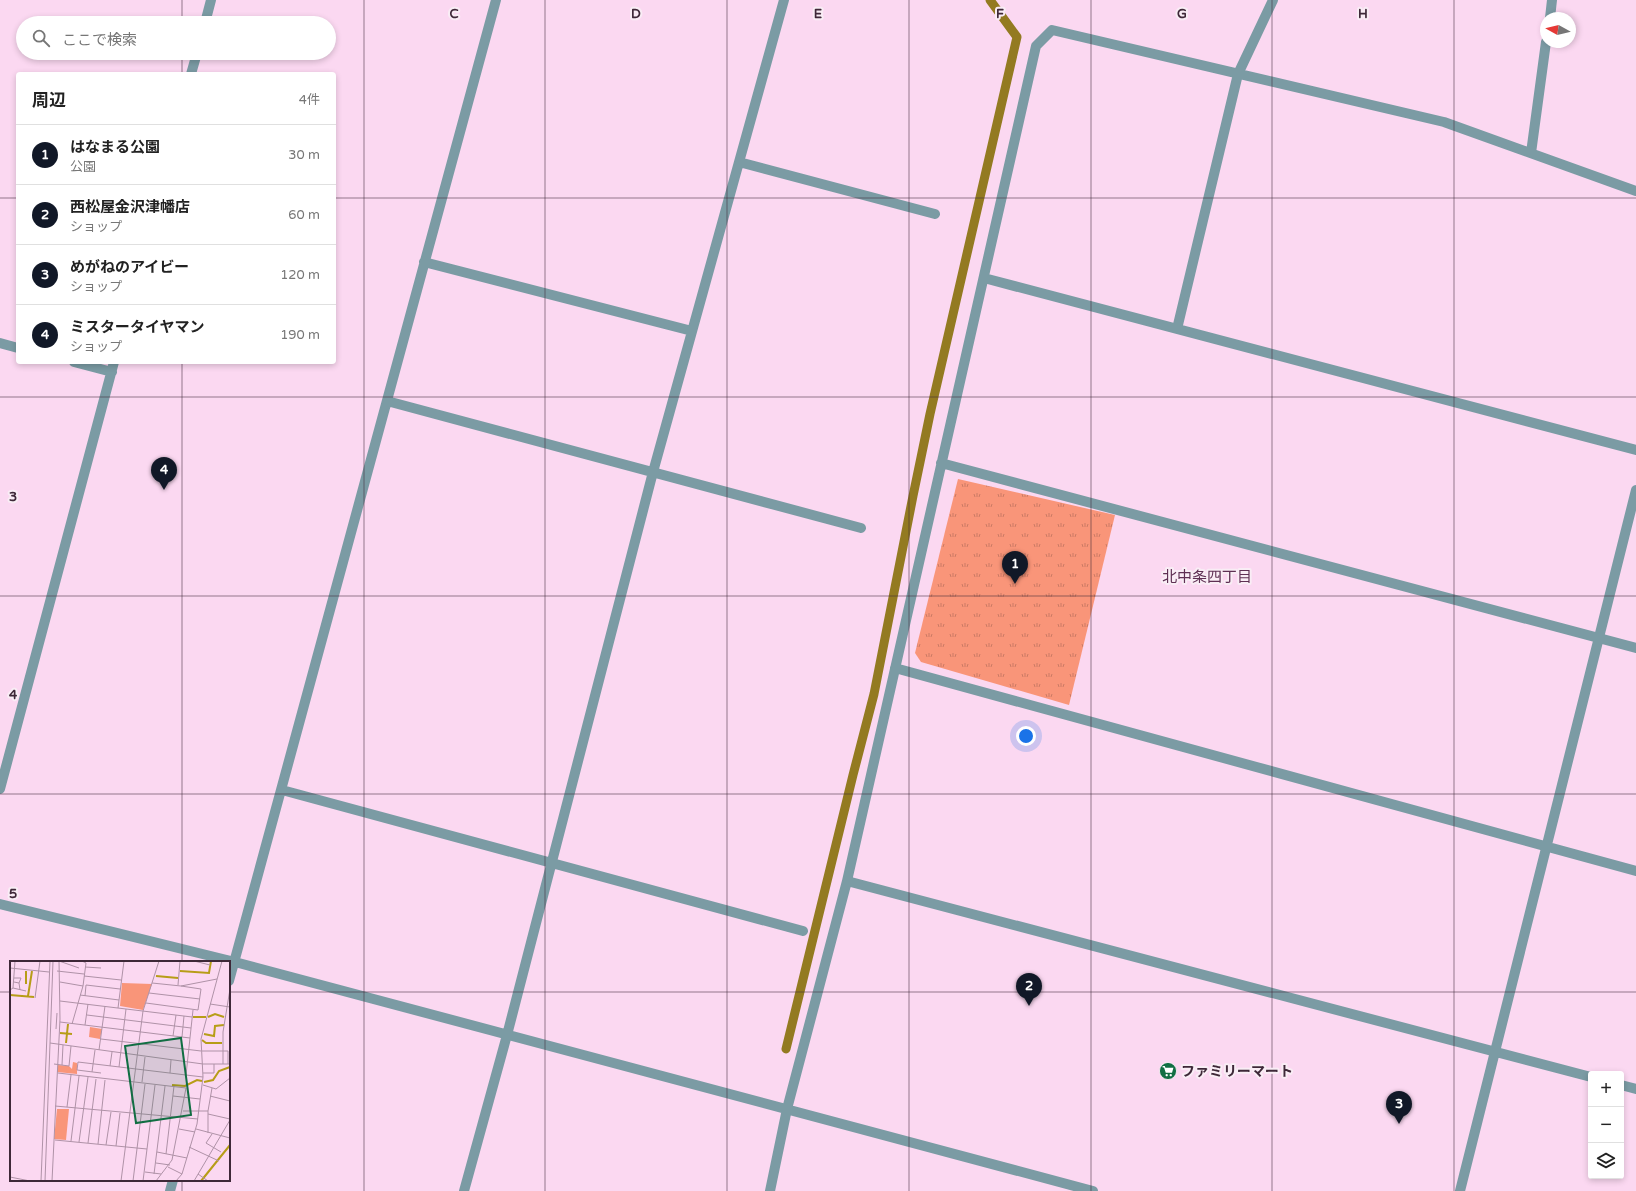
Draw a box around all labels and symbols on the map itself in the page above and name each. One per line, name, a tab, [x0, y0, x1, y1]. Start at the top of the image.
text: C	[449, 6, 459, 22]
text: D	[631, 6, 641, 22]
text: E	[814, 6, 822, 22]
text: F	[996, 6, 1004, 22]
text: G	[1177, 6, 1187, 22]
text: H	[1358, 6, 1368, 22]
north arrow	[1540, 12, 1576, 48]
pin: 4	[151, 457, 177, 490]
text: 3	[9, 489, 17, 505]
pin: 1	[1002, 551, 1028, 584]
district label: 北中条四丁目	[1162, 568, 1252, 586]
text: 4	[9, 687, 18, 703]
your location	[1016, 726, 1036, 746]
text: 5	[9, 886, 17, 902]
inset map	[10, 961, 230, 1181]
pin: 2	[1016, 973, 1042, 1006]
supermarket icon: ファミリーマート	[1158, 1061, 1178, 1081]
place label: ファミリーマート	[1181, 1063, 1293, 1080]
pin: 3	[1386, 1091, 1412, 1124]

